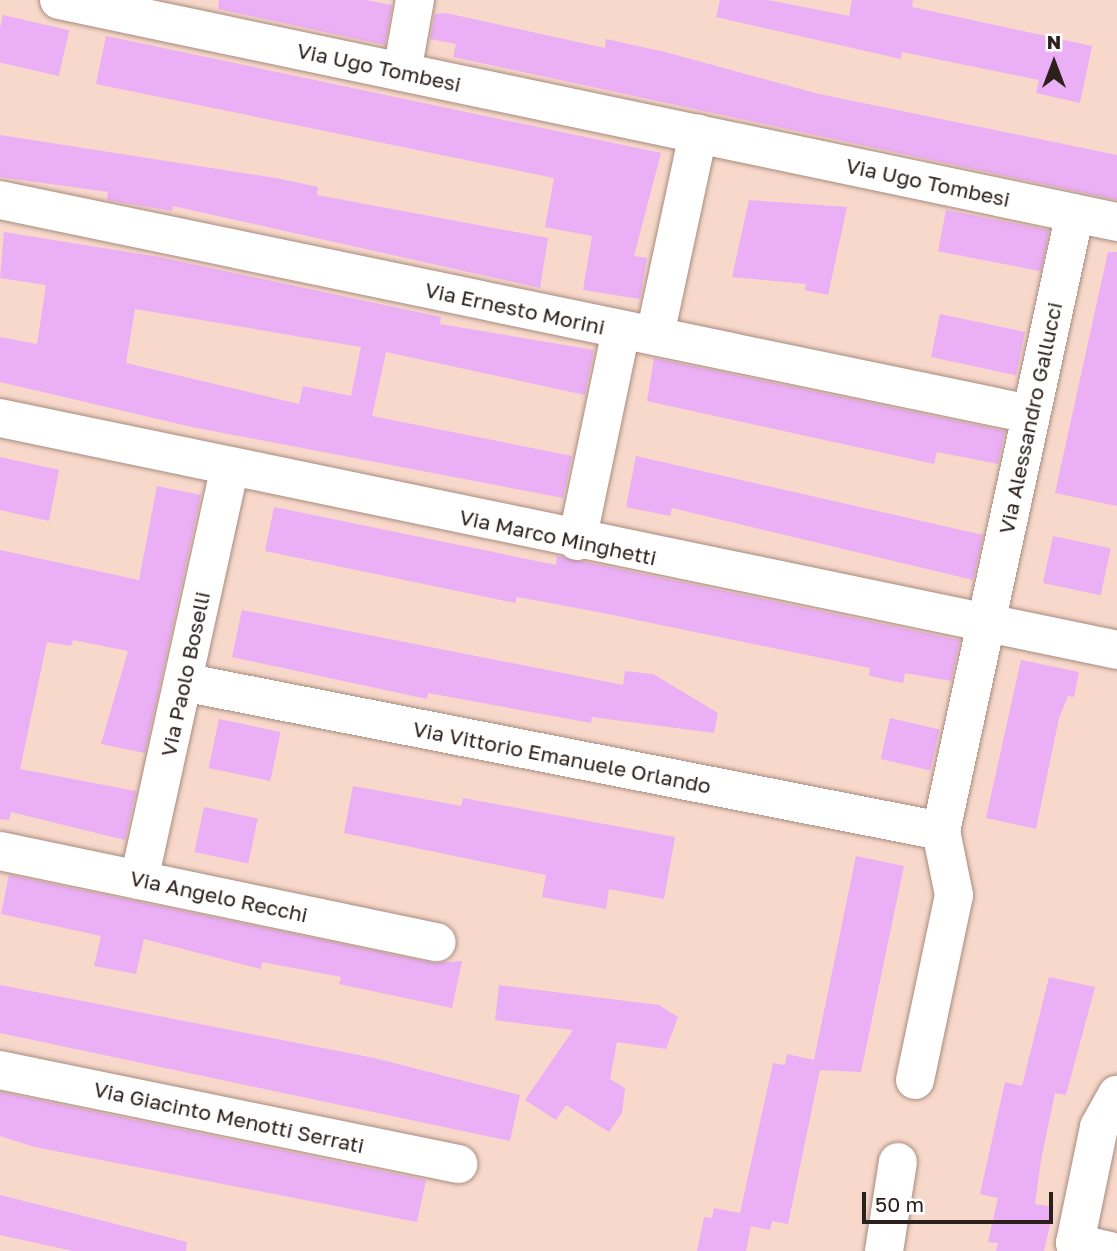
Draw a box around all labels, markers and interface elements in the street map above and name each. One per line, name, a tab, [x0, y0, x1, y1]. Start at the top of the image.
north arrow	[1019, 28, 1089, 98]
text: N	[1047, 30, 1061, 53]
street label: Via Ugo Tombesi	[295, 37, 463, 97]
street label: Via Ugo Tombesi	[844, 152, 1012, 212]
street label: Via Ernesto Morini	[423, 277, 607, 339]
street label: Via Alessandro Gallucci	[993, 300, 1067, 536]
street label: Via Marco Minghetti	[457, 504, 659, 570]
street label: Via Paolo Boselli	[155, 589, 215, 759]
street label: Via Vittorio Emanuele Orlando	[411, 716, 713, 798]
street label: Via Angelo Recchi	[128, 865, 310, 927]
street label: Via Giacinto Menotti Serrati	[91, 1076, 367, 1158]
scale bar	[865, 1178, 1056, 1222]
text: 50 m	[875, 1191, 924, 1217]

